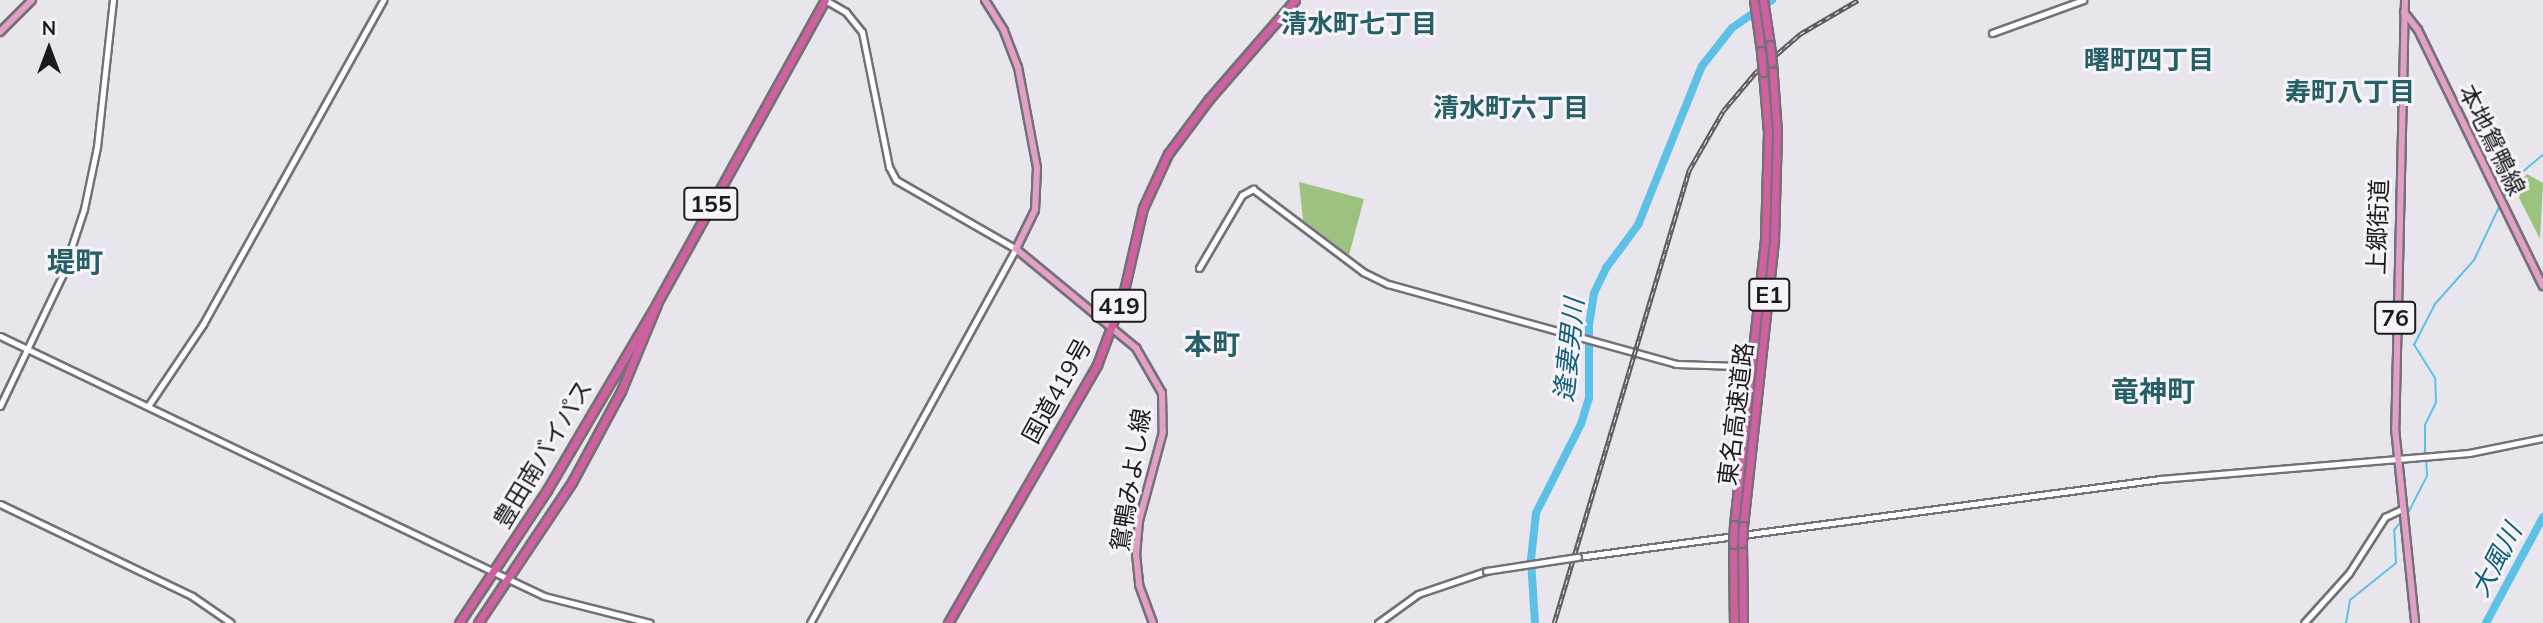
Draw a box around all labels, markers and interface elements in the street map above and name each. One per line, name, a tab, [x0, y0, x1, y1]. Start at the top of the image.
district label: 清水町七丁目	[1281, 8, 1437, 40]
north arrow	[14, 14, 84, 84]
text: N	[42, 16, 56, 40]
district label: 曙町四丁目	[2084, 44, 2214, 76]
district label: 寿町八丁目	[2285, 76, 2415, 108]
street label: 本地鴛鴨線	[2453, 80, 2531, 200]
district label: 清水町六丁目	[1433, 92, 1589, 124]
street label: 上郷街道	[2362, 179, 2394, 275]
road number: 155	[683, 184, 739, 224]
district label: 堤町	[47, 245, 103, 279]
road number: E1	[1748, 276, 1790, 314]
road number: 419	[1091, 286, 1147, 326]
water label: 逢妻男川	[1548, 297, 1590, 403]
road number: 76	[2374, 298, 2416, 338]
district label: 本町	[1184, 327, 1240, 361]
street label: 国道419号	[1016, 334, 1098, 448]
street label: 東名高速道路	[1713, 341, 1759, 487]
district label: 竜神町	[2111, 374, 2195, 408]
street label: 豊田南バイパス	[487, 375, 599, 533]
street label: 鴛鴨みよし線	[1106, 407, 1156, 553]
water label: 大風川	[2464, 518, 2528, 602]

